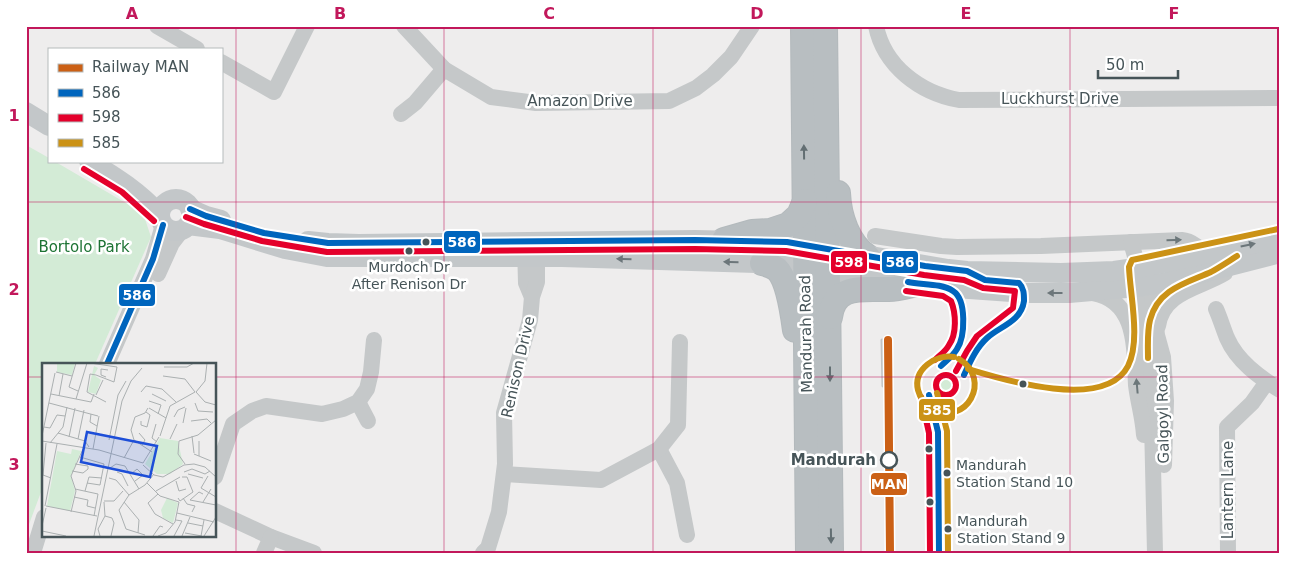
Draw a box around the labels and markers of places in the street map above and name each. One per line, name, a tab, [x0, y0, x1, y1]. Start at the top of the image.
unlabelled marker	[421, 237, 431, 247]
marker: Murdoch Dr After Renison Dr	[404, 246, 414, 256]
place label: Murdoch Dr After Renison Dr	[352, 259, 466, 292]
unlabelled marker	[1018, 379, 1028, 389]
unlabelled marker	[924, 444, 934, 454]
place label: Mandurah	[791, 451, 876, 469]
marker: Mandurah	[880, 451, 898, 469]
place label: Mandurah Station Stand 10	[956, 457, 1073, 490]
marker: Mandurah Station Stand 10	[942, 468, 952, 478]
unlabelled marker	[925, 497, 935, 507]
place label: Mandurah Station Stand 9	[957, 513, 1065, 546]
marker: Mandurah Station Stand 9	[943, 524, 953, 534]

